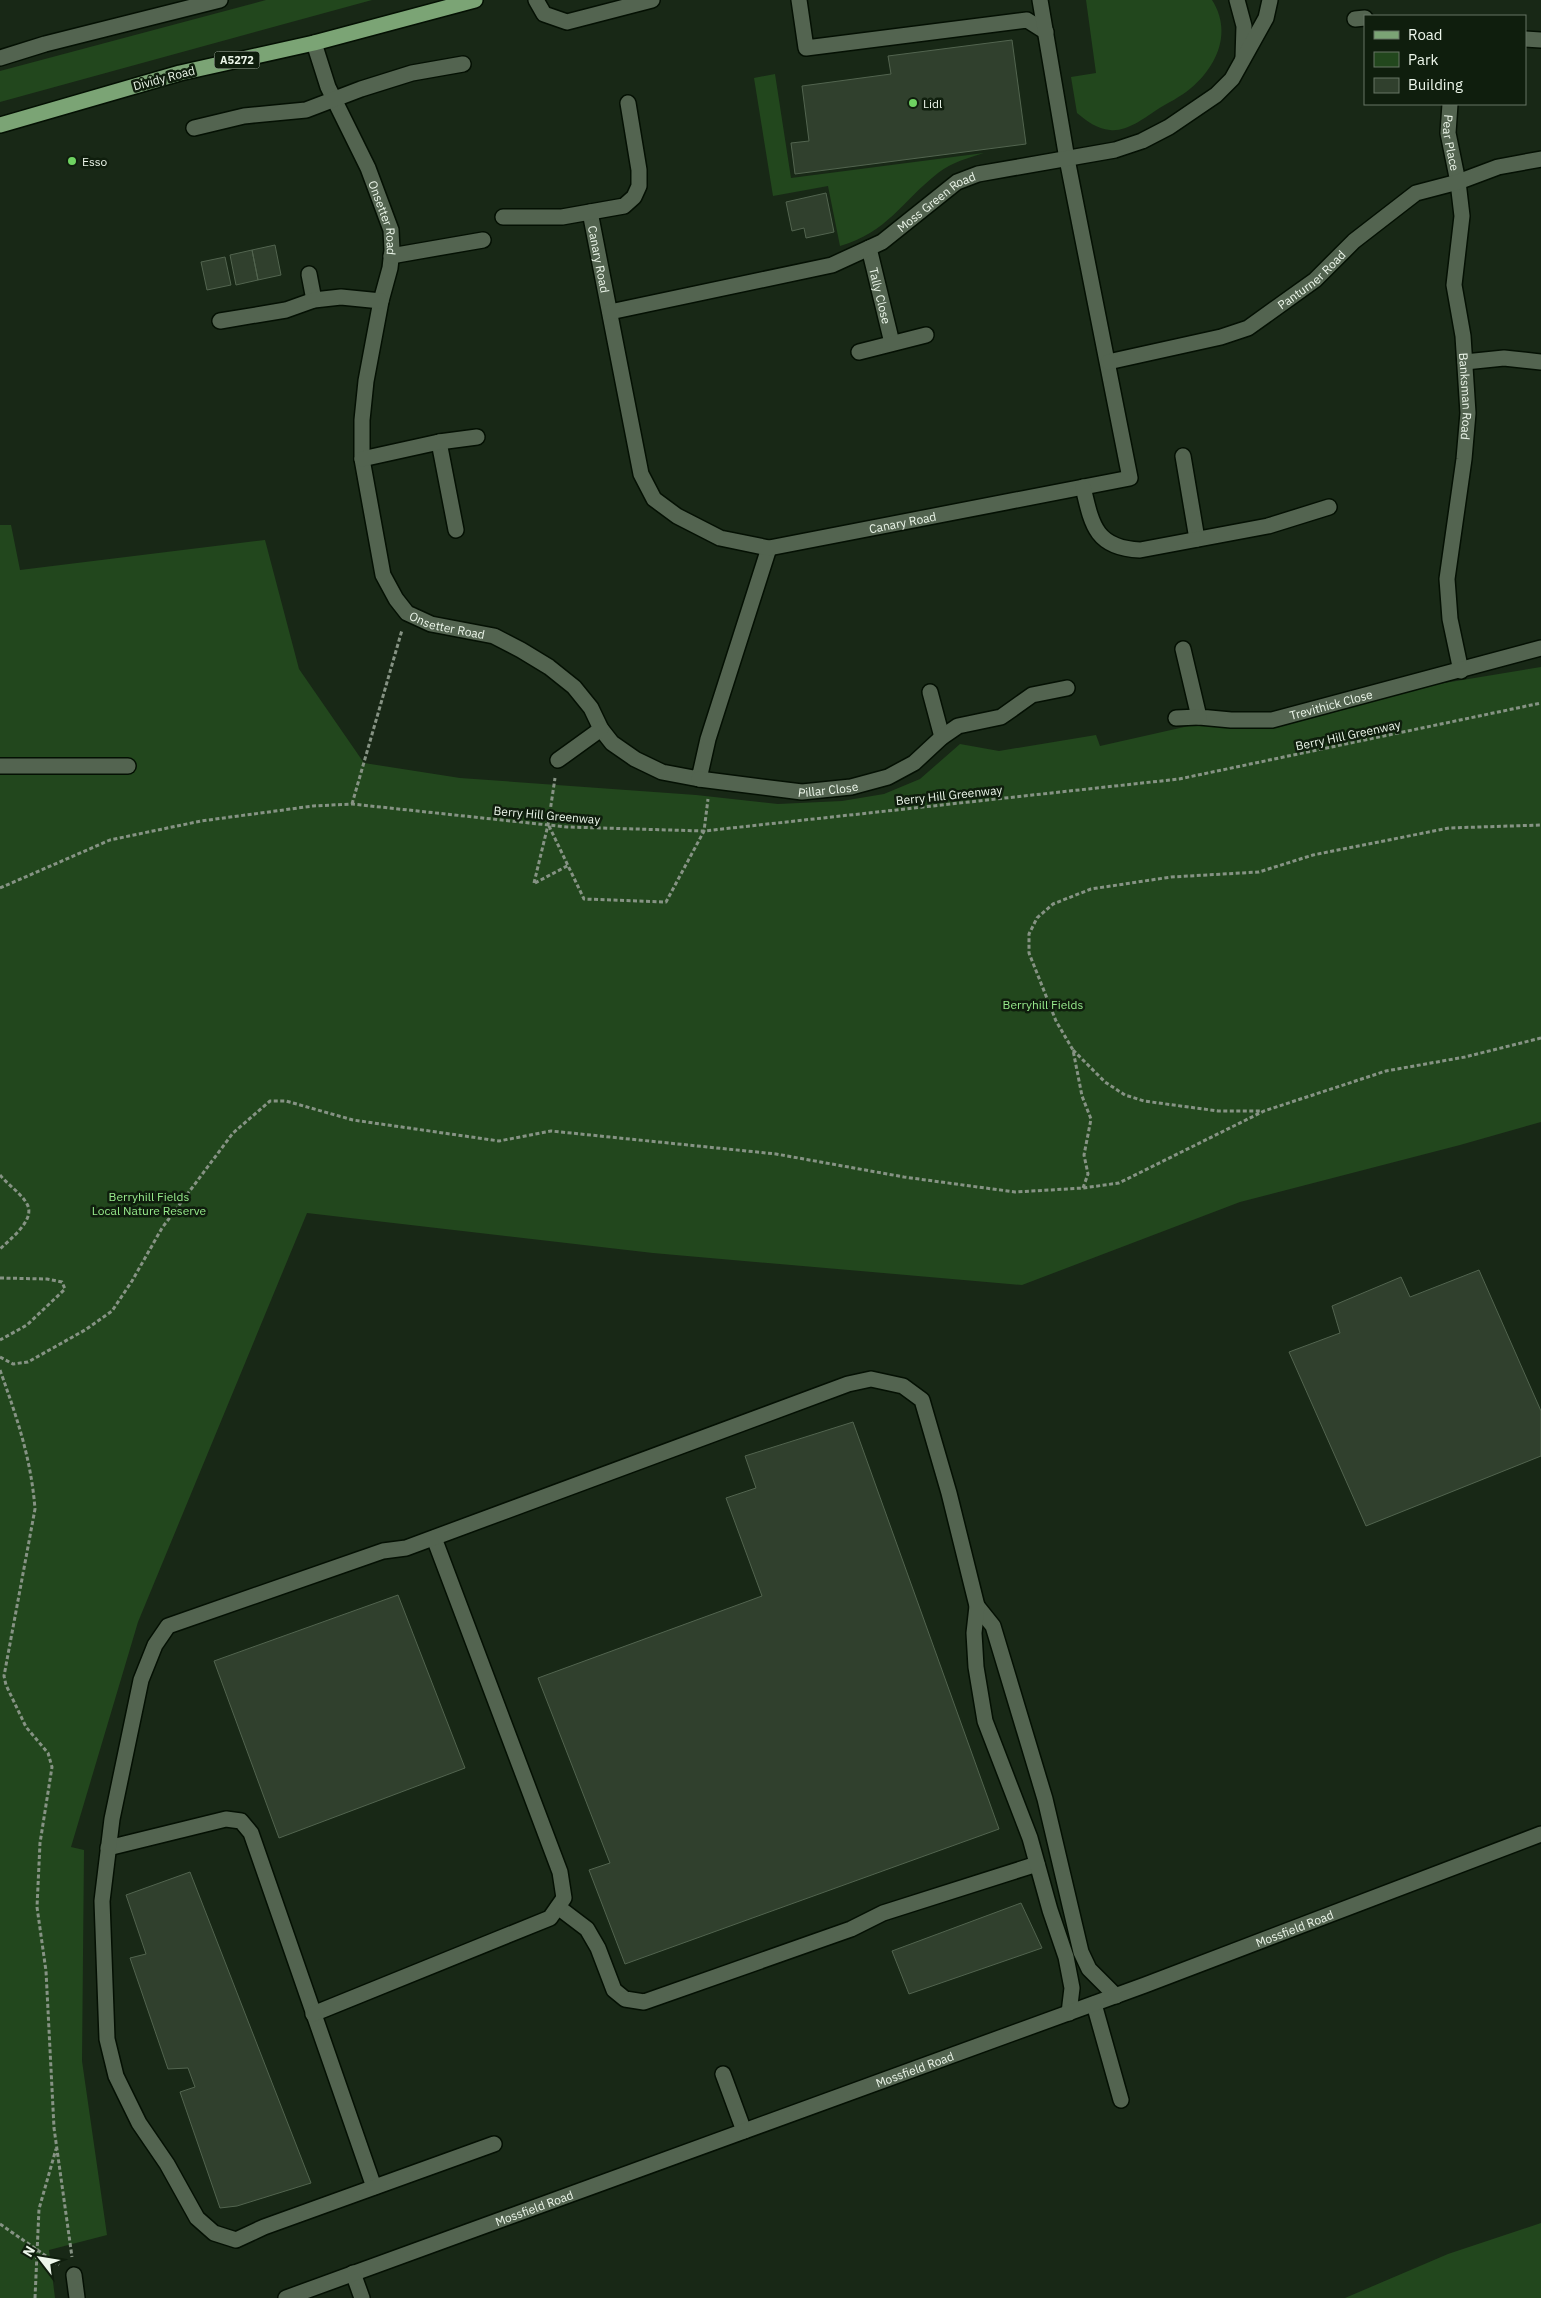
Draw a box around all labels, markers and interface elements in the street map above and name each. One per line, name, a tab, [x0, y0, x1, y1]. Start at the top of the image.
legend	[1364, 15, 1526, 105]
text: Road	[1408, 25, 1443, 44]
text: Park	[1408, 50, 1438, 69]
road number: A5272	[214, 52, 260, 68]
street label: Dividy Road	[131, 63, 197, 93]
text: Building	[1408, 75, 1463, 94]
place label: Lidl	[923, 96, 942, 111]
marker: Lidl	[907, 97, 919, 109]
street label: Pear Place	[1440, 114, 1463, 172]
place label: Esso	[82, 154, 108, 169]
marker: Esso	[66, 155, 78, 167]
street label: Moss Green Road	[894, 168, 978, 235]
street label: Onsetter Road	[366, 178, 400, 256]
street label: Canary Road	[585, 224, 613, 294]
street label: Panturner Road	[1274, 247, 1348, 312]
street label: Tally Close	[866, 266, 895, 326]
street label: Banksman Road	[1457, 352, 1476, 441]
street label: Canary Road	[868, 508, 937, 536]
street label: Onsetter Road	[407, 608, 486, 642]
street label: Trevithick Close	[1288, 686, 1374, 722]
street label: Berry Hill Greenway	[1294, 717, 1402, 753]
street label: Pillar Close	[797, 778, 860, 800]
street label: Berry Hill Greenway	[895, 782, 1003, 808]
street label: Berry Hill Greenway	[493, 803, 601, 827]
park label: Berryhill Fields	[1003, 997, 1084, 1012]
park label: Berryhill Fields Local Nature Reserve	[92, 1189, 207, 1218]
street label: Mossfield Road	[1253, 1906, 1335, 1950]
street label: Mossfield Road	[873, 2048, 956, 2090]
street label: Mossfield Road	[493, 2187, 575, 2229]
north arrow	[15, 2233, 65, 2283]
text: N	[19, 2242, 39, 2260]

